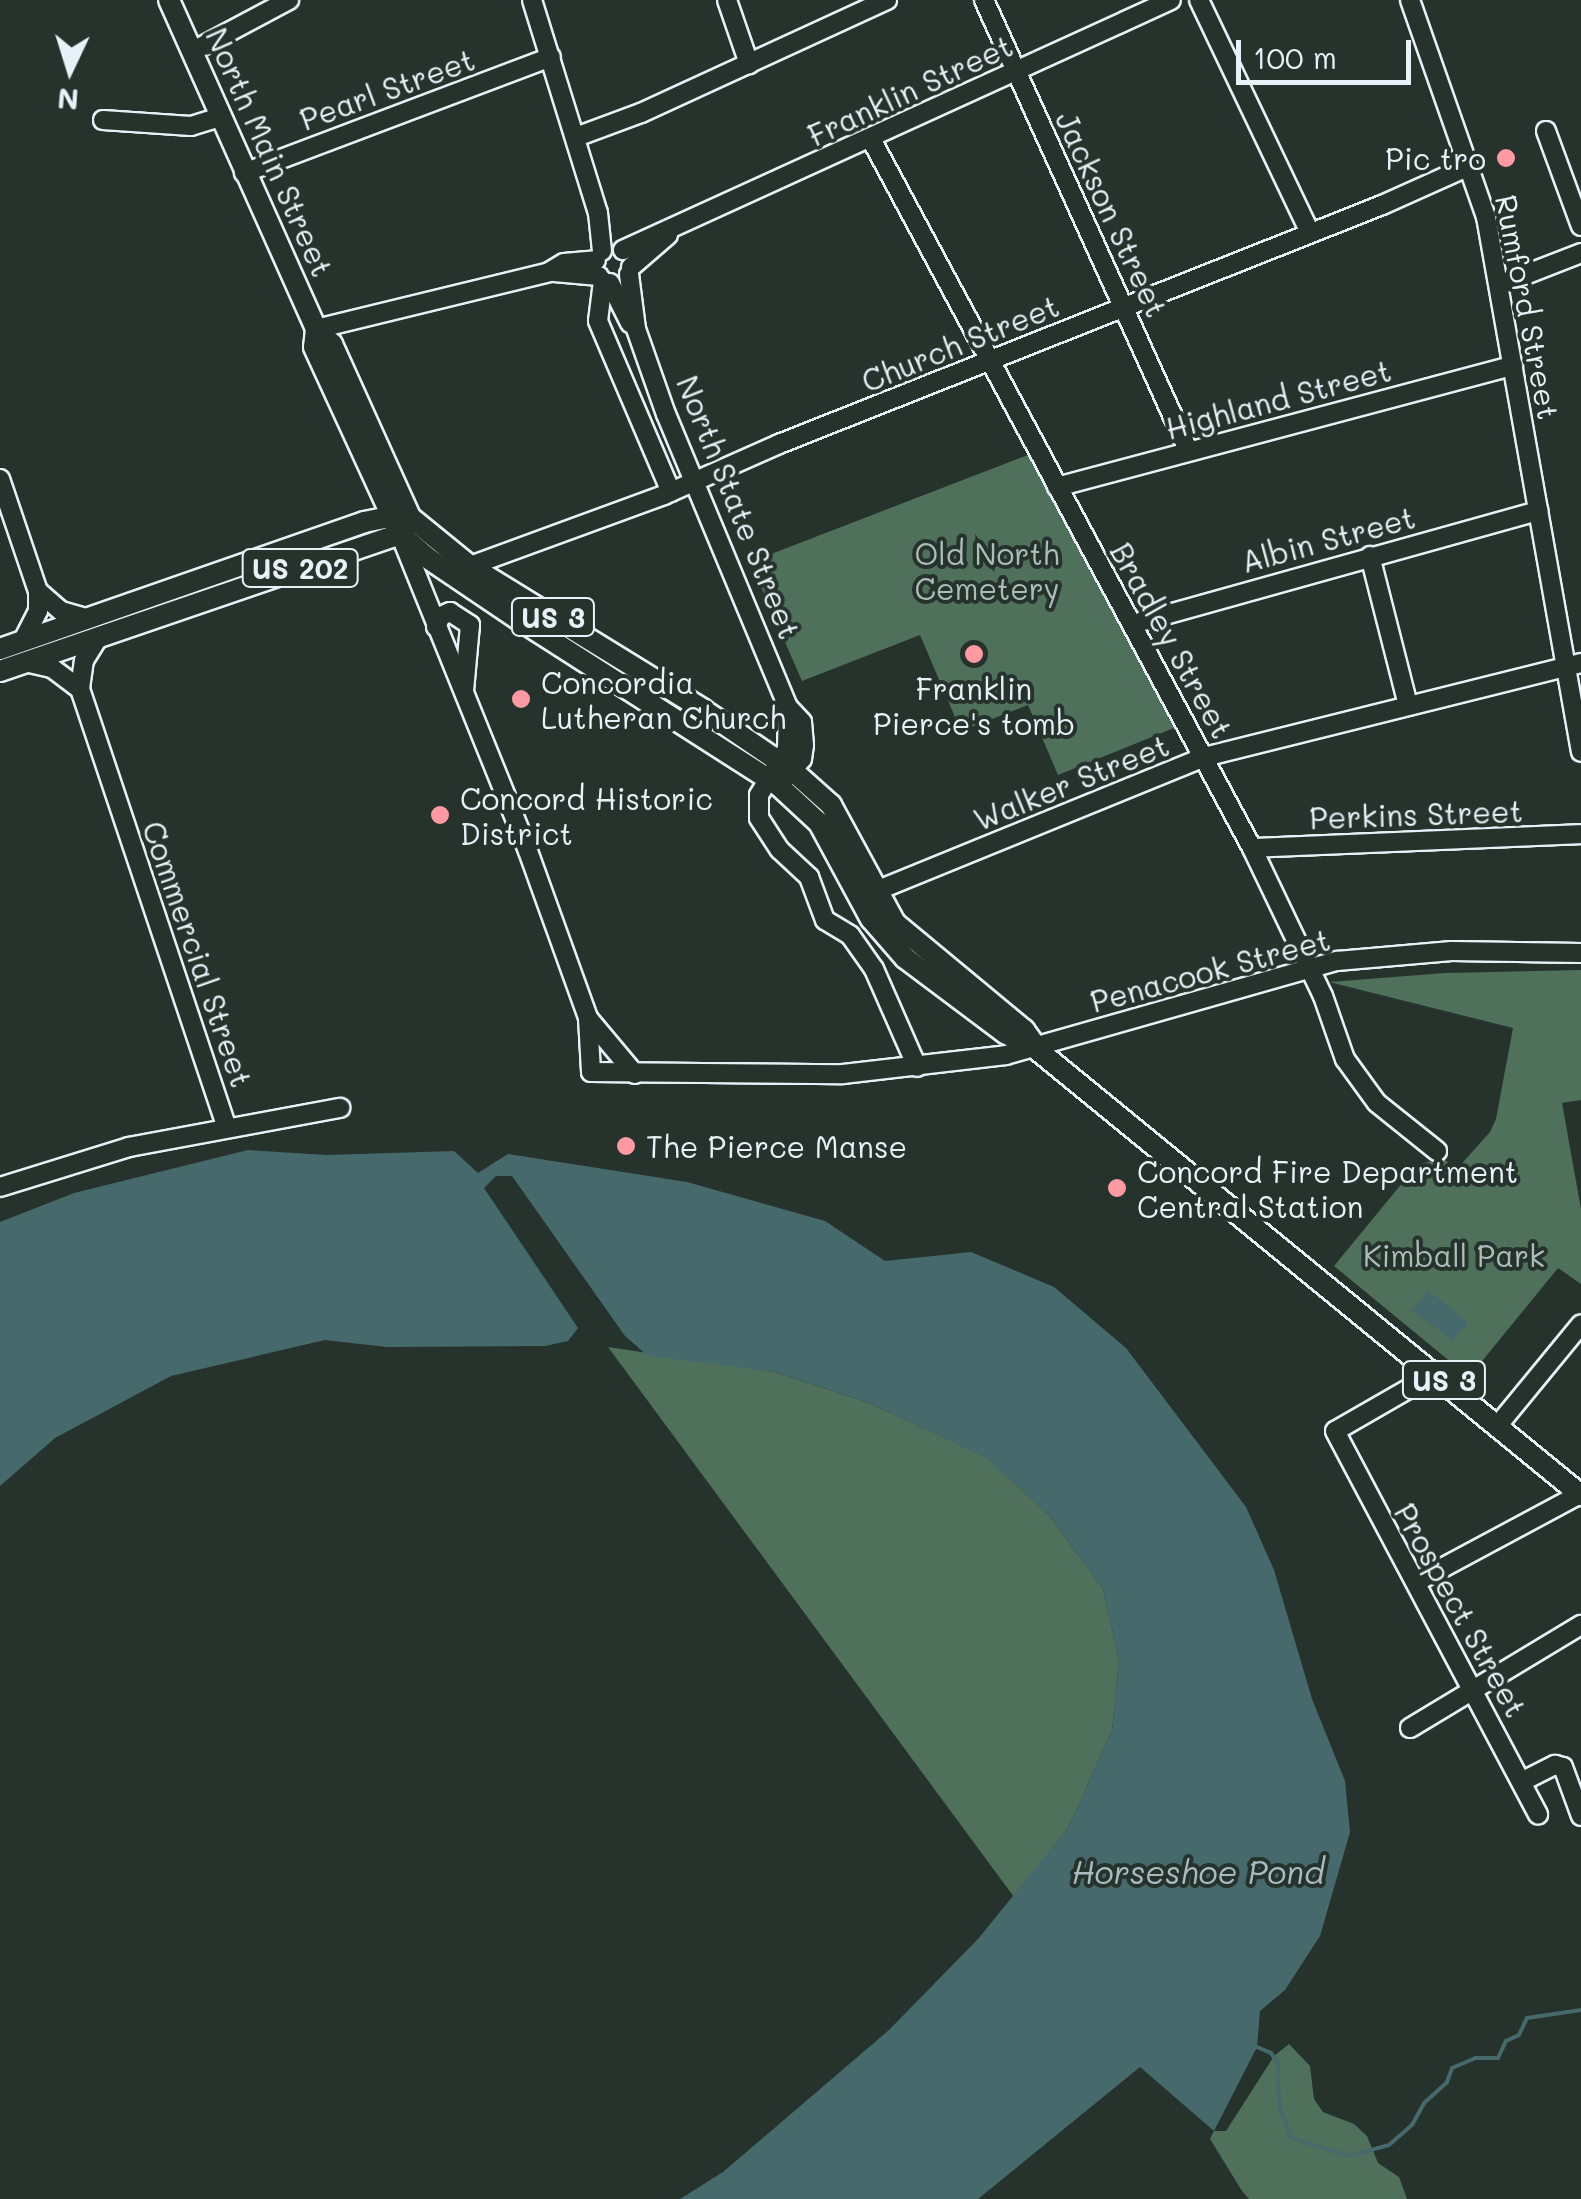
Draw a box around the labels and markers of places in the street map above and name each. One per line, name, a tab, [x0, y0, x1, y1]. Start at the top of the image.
place label: Pic tro	[1385, 140, 1486, 176]
marker: Pic tro	[1495, 147, 1517, 169]
marker: Franklin Pierce's tomb	[963, 643, 985, 665]
place label: Concordia Lutheran Church	[541, 664, 786, 734]
place label: Franklin Pierce's tomb	[873, 670, 1075, 740]
marker: Concordia Lutheran Church	[510, 688, 532, 710]
place label: Concord Historic District	[460, 780, 713, 850]
marker: Concord Historic District	[429, 804, 451, 826]
place label: The Pierce Manse	[646, 1128, 907, 1164]
marker: The Pierce Manse	[615, 1135, 637, 1157]
place label: Concord Fire Department Central Station	[1137, 1153, 1518, 1224]
marker: Concord Fire Department Central Station	[1106, 1177, 1128, 1199]

